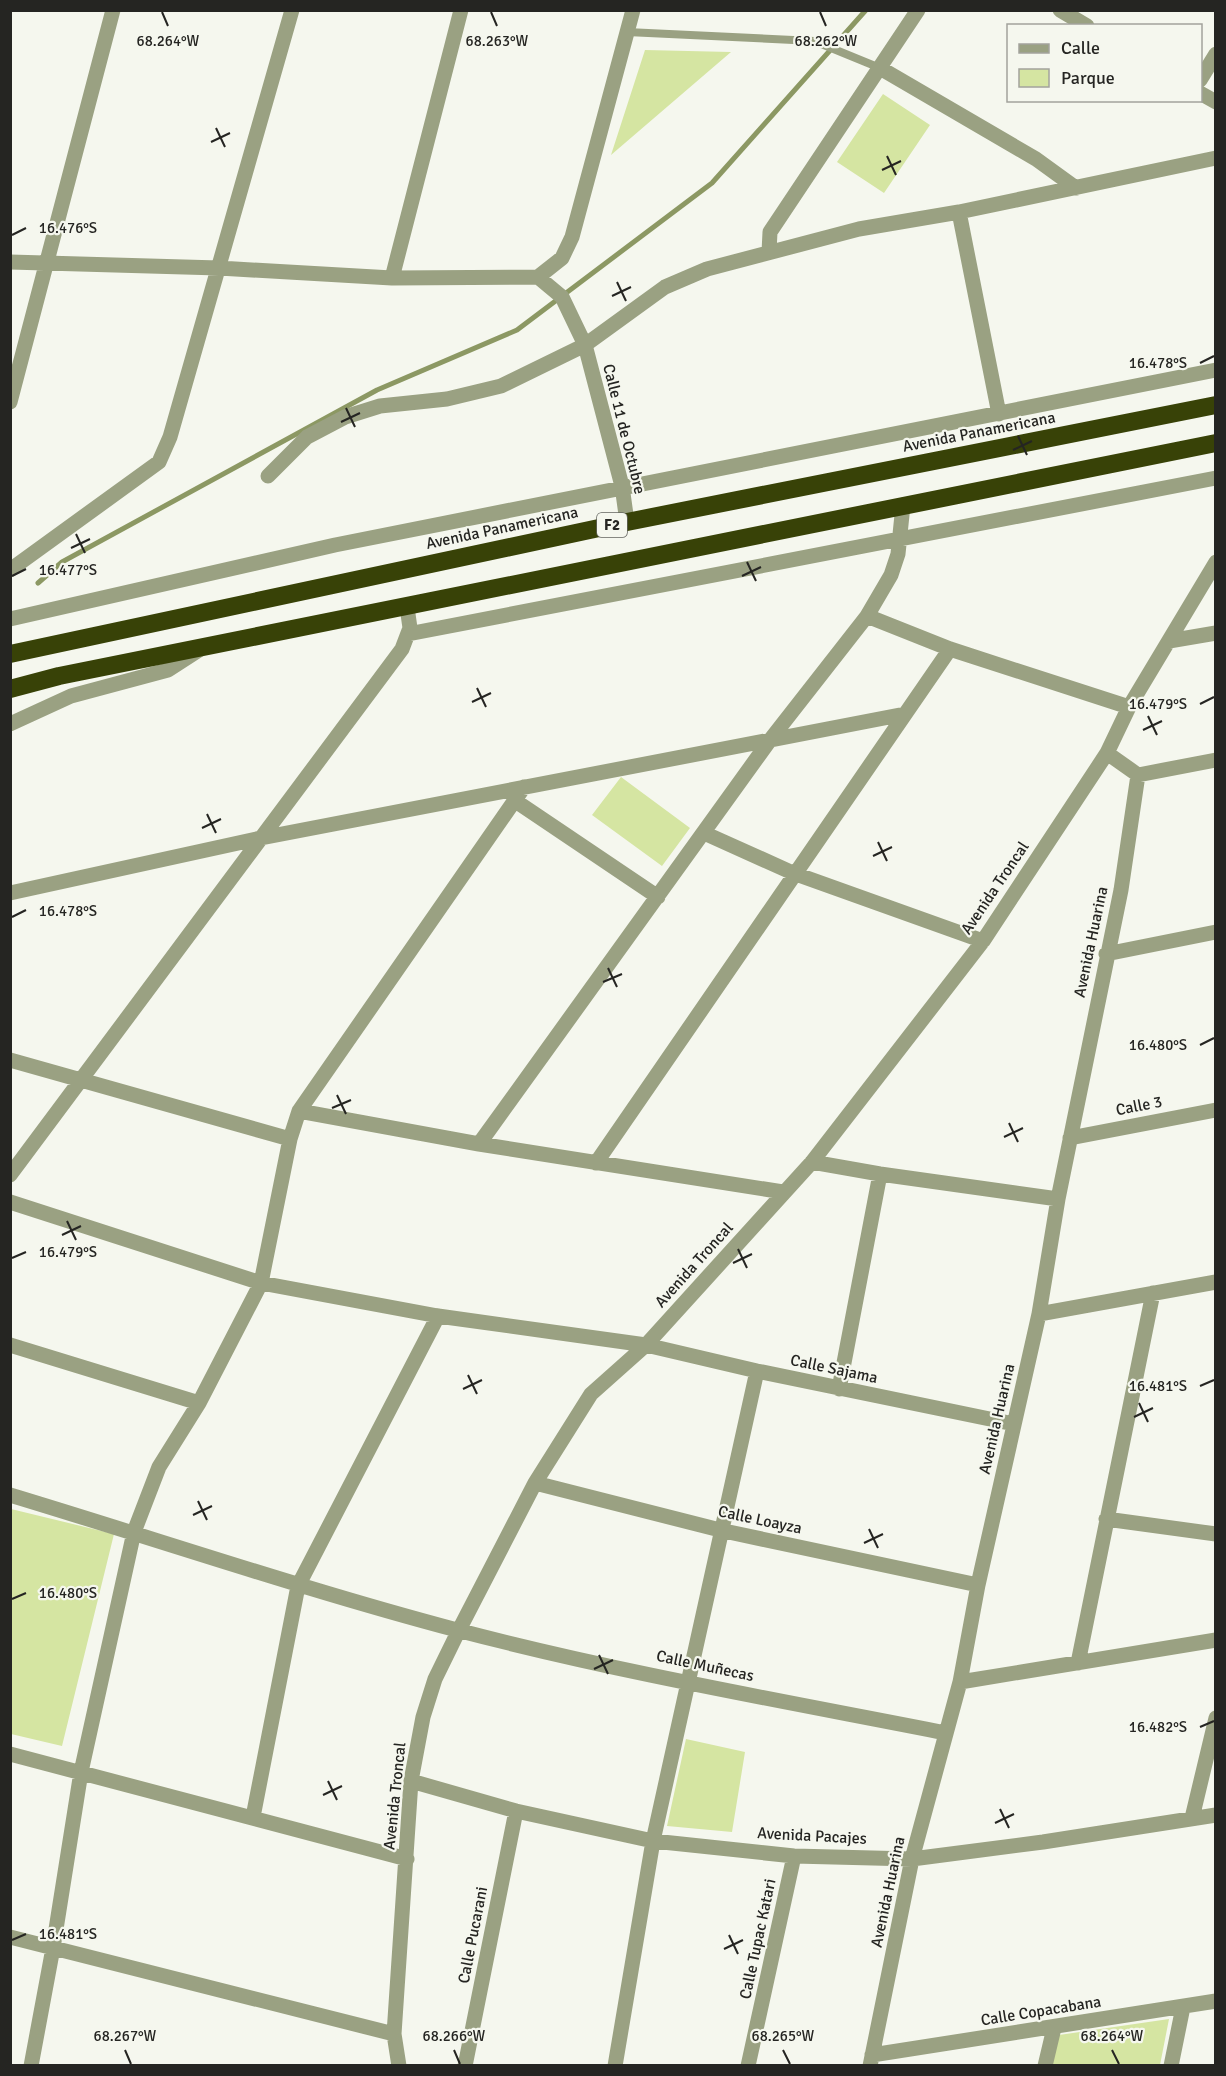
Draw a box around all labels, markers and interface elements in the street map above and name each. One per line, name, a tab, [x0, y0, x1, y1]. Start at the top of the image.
legend	[1007, 24, 1202, 102]
text: 68.264°W	[137, 32, 200, 50]
text: 68.263°W	[466, 32, 529, 50]
text: 68.262°W	[795, 32, 858, 50]
text: Calle	[1061, 37, 1100, 59]
text: Parque	[1061, 67, 1115, 89]
text: 16.476°S	[39, 219, 97, 237]
text: 16.478°S	[1129, 354, 1187, 372]
street label: Calle 11 de Octubre	[598, 362, 650, 496]
street label: Avenida Panamericana	[901, 407, 1057, 457]
street label: Avenida Panamericana	[424, 502, 580, 554]
road number: F2	[597, 513, 627, 537]
text: 16.477°S	[39, 561, 97, 579]
text: 16.479°S	[1129, 695, 1187, 713]
street label: Avenida Troncal	[957, 837, 1034, 938]
street label: Avenida Huarina	[1069, 885, 1113, 999]
text: 16.478°S	[39, 902, 97, 920]
text: 16.480°S	[1129, 1036, 1187, 1054]
street label: Calle 3	[1114, 1092, 1164, 1120]
street label: Avenida Troncal	[650, 1218, 738, 1312]
text: 16.479°S	[39, 1243, 97, 1261]
street label: Calle Sajama	[789, 1350, 879, 1388]
street label: Avenida Huarina	[975, 1362, 1019, 1476]
text: 16.481°S	[1129, 1377, 1187, 1395]
street label: Calle Loayza	[716, 1501, 804, 1539]
text: 16.480°S	[39, 1584, 97, 1602]
street label: Calle Muñecas	[654, 1646, 756, 1686]
text: 16.482°S	[1129, 1718, 1187, 1736]
street label: Avenida Troncal	[379, 1741, 411, 1851]
street label: Avenida Pacajes	[757, 1823, 867, 1849]
street label: Avenida Huarina	[866, 1835, 910, 1949]
street label: Calle Tupac Katari	[735, 1877, 781, 2001]
street label: Calle Pucarani	[454, 1885, 492, 1985]
text: 16.481°S	[39, 1925, 97, 1943]
street label: Calle Copacabana	[979, 1992, 1103, 2030]
text: 68.267°W	[94, 2027, 157, 2045]
text: 68.266°W	[423, 2027, 486, 2045]
text: 68.265°W	[752, 2027, 815, 2045]
text: 68.264°W	[1081, 2027, 1144, 2045]

